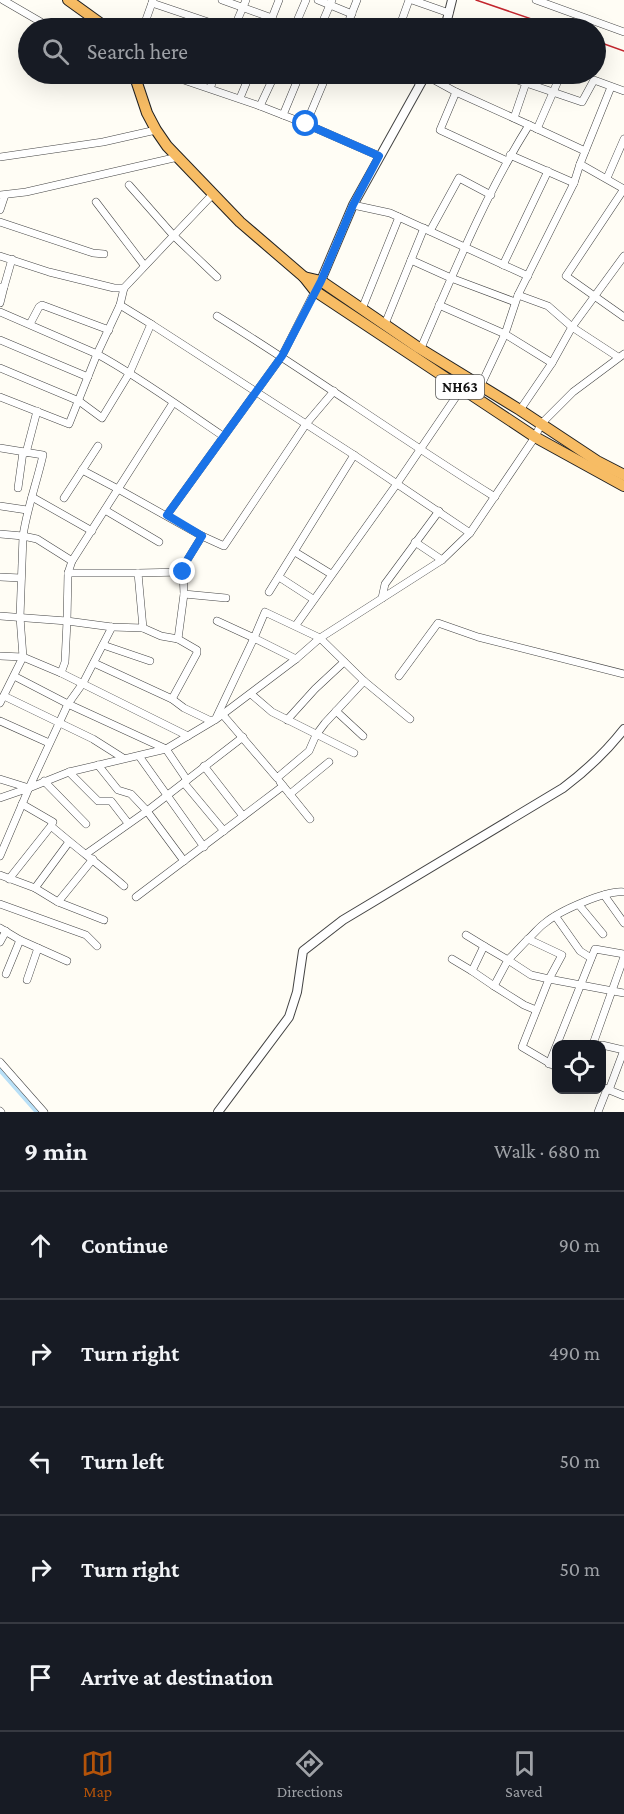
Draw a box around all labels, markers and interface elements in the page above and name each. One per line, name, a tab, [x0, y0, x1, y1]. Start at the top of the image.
search box	[18, 18, 606, 84]
icon: search	[39, 35, 72, 68]
text: Search here	[87, 39, 188, 64]
route start	[292, 110, 318, 136]
road number: NH63	[436, 375, 484, 399]
route end	[169, 558, 195, 584]
map controls	[552, 1040, 606, 1094]
button: locate	[552, 1040, 606, 1094]
text: 9 min	[24, 1137, 88, 1166]
text: Walk · 680 m	[494, 1140, 600, 1162]
icon: ahead	[24, 1229, 57, 1262]
text: Continue	[81, 1233, 168, 1258]
text: 90 m	[559, 1234, 600, 1256]
icon: right	[24, 1337, 57, 1370]
text: Turn right	[81, 1341, 179, 1366]
text: 490 m	[549, 1342, 600, 1364]
icon: left	[24, 1445, 57, 1478]
text: Turn left	[81, 1449, 164, 1474]
text: 50 m	[559, 1450, 600, 1472]
icon: right	[24, 1553, 57, 1586]
text: Turn right	[81, 1557, 179, 1582]
text: 50 m	[559, 1558, 600, 1580]
icon: arrive	[24, 1661, 57, 1694]
text: Arrive at destination	[81, 1665, 273, 1690]
tab: Map	[81, 1747, 114, 1800]
tab: Directions	[277, 1747, 343, 1800]
tab: Saved	[505, 1747, 543, 1800]

